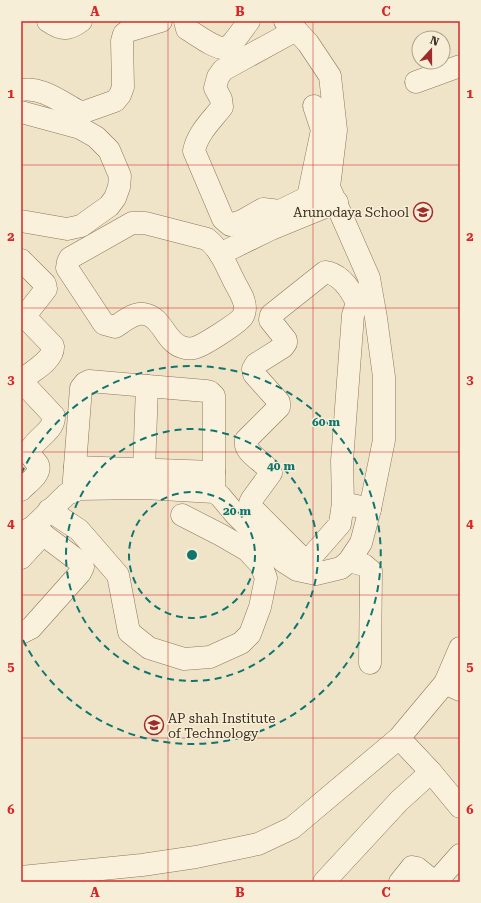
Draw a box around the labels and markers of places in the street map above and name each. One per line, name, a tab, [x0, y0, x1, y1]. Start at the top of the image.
school or university icon: Arunodaya School	[412, 201, 434, 223]
place label: Arunodaya School	[293, 205, 409, 220]
centre of rings	[185, 548, 199, 562]
place label: AP shah Institute of Technology	[168, 711, 275, 741]
school or university icon: AP shah Institute of Technology	[143, 714, 165, 736]

